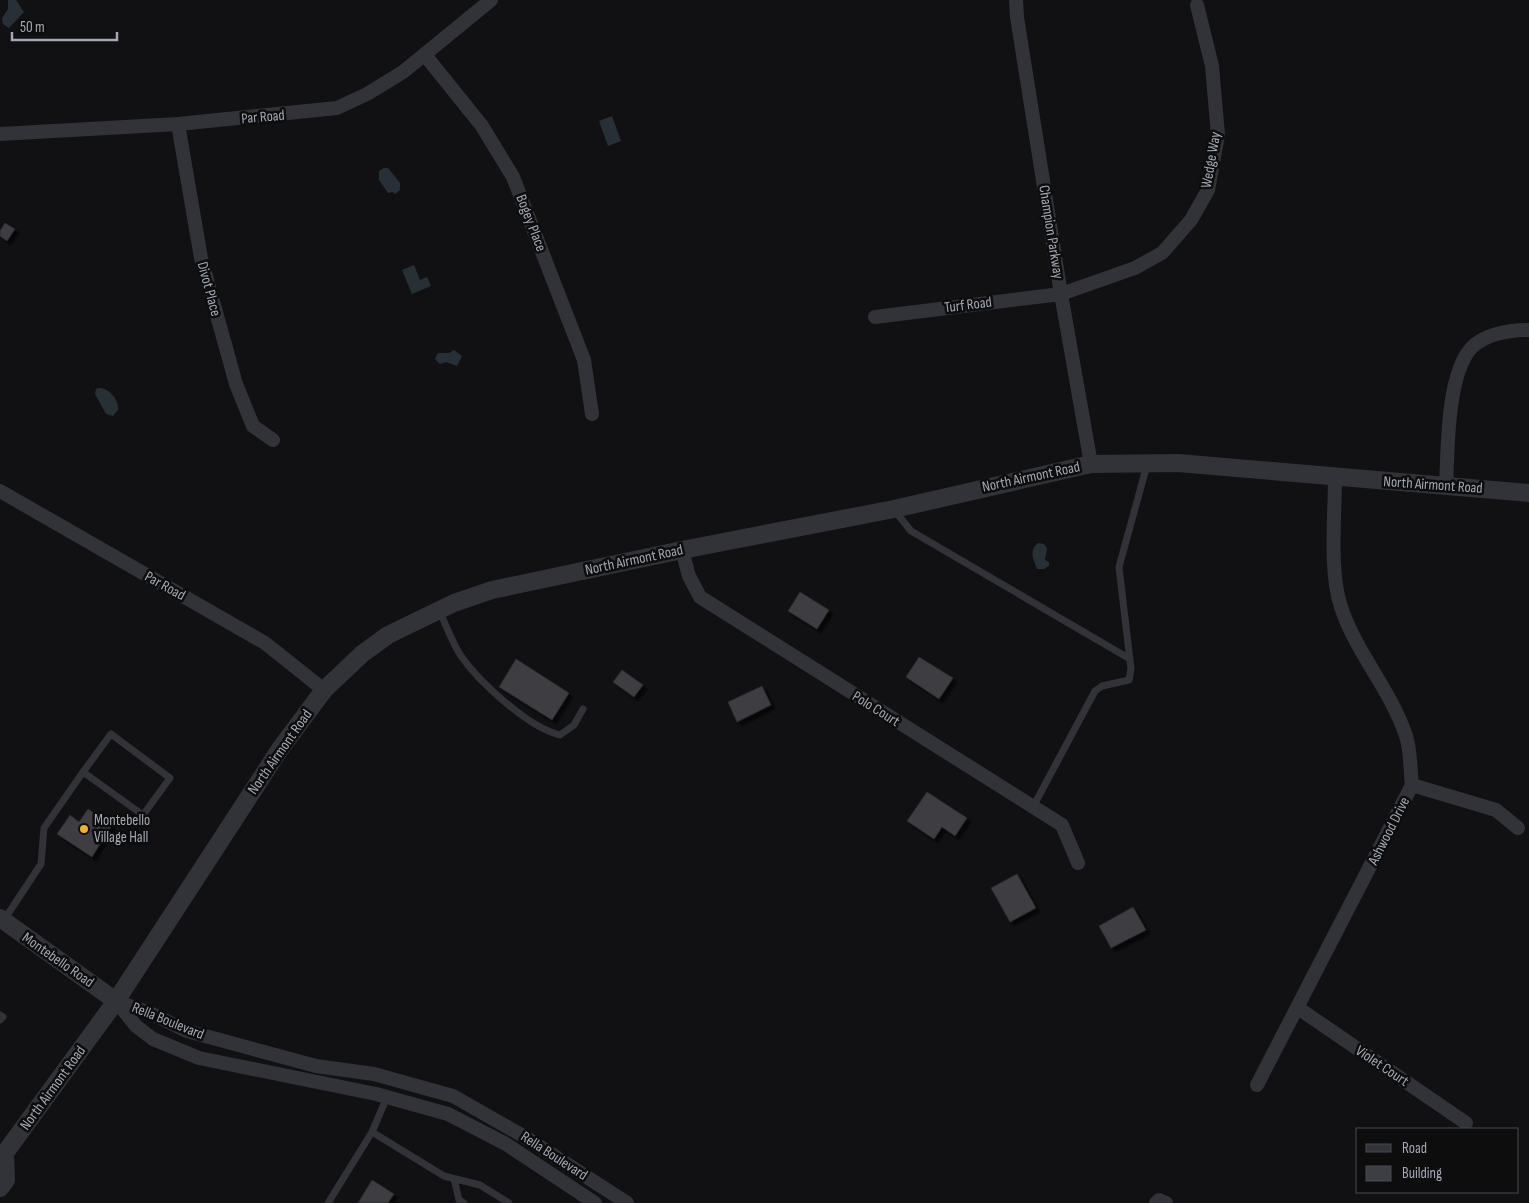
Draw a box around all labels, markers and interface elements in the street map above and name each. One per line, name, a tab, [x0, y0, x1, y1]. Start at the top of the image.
scale bar	[12, 10, 118, 42]
text: 50 m	[20, 18, 45, 37]
street label: Par Road	[240, 106, 286, 128]
street label: Wedge Way	[1197, 130, 1225, 190]
street label: Champion Parkway	[1034, 184, 1068, 280]
street label: Bogey Place	[511, 192, 551, 254]
street label: Divot Place	[193, 260, 225, 318]
street label: Turf Road	[943, 293, 993, 317]
street label: North Airmont Road	[980, 457, 1082, 497]
street label: North Airmont Road	[1383, 472, 1483, 498]
street label: North Airmont Road	[583, 540, 685, 580]
street label: Par Road	[141, 567, 189, 605]
street label: Polo Court	[849, 687, 904, 731]
street label: North Airmont Road	[244, 706, 316, 798]
street label: Ashwood Drive	[1363, 794, 1414, 869]
place label: Montebello Village Hall	[94, 811, 150, 847]
marker: Montebello Village Hall	[78, 823, 90, 835]
street label: Montebello Road	[18, 928, 98, 992]
street label: Rella Boulevard	[129, 998, 207, 1044]
street label: Violet Court	[1352, 1041, 1413, 1091]
street label: North Airmont Road	[16, 1042, 90, 1134]
street label: Rella Boulevard	[517, 1127, 591, 1185]
legend	[1356, 1128, 1519, 1193]
text: Road	[1402, 1139, 1427, 1158]
text: Building	[1402, 1164, 1442, 1183]

